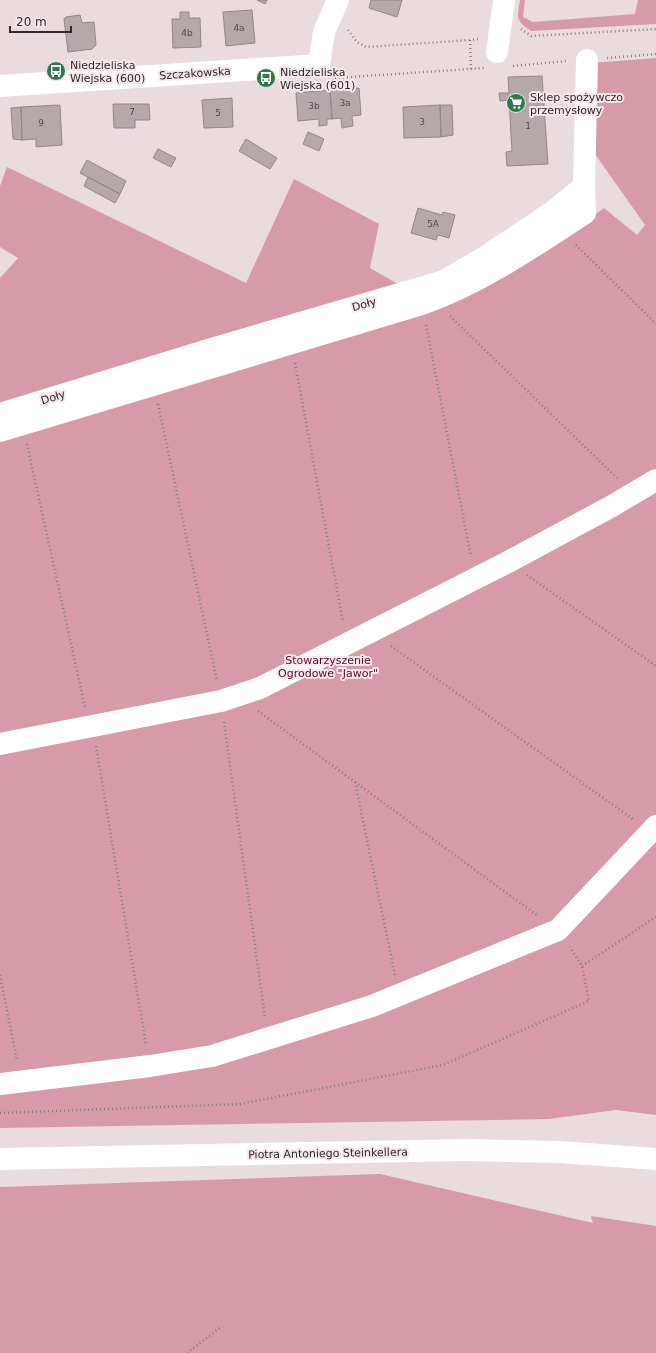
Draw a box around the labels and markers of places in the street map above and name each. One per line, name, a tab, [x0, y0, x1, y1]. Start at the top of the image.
place label: Niedzieliska Wiejska (600)	[70, 59, 145, 85]
bus stop icon: Niedzieliska Wiejska (600)	[45, 60, 67, 82]
place label: Niedzieliska Wiejska (601)	[280, 66, 355, 92]
bus stop icon: Niedzieliska Wiejska (601)	[255, 67, 277, 89]
place label: Sklep spożywczo przemysłowy	[530, 91, 623, 117]
supermarket icon: Sklep spożywczo przemysłowy	[505, 92, 527, 114]

